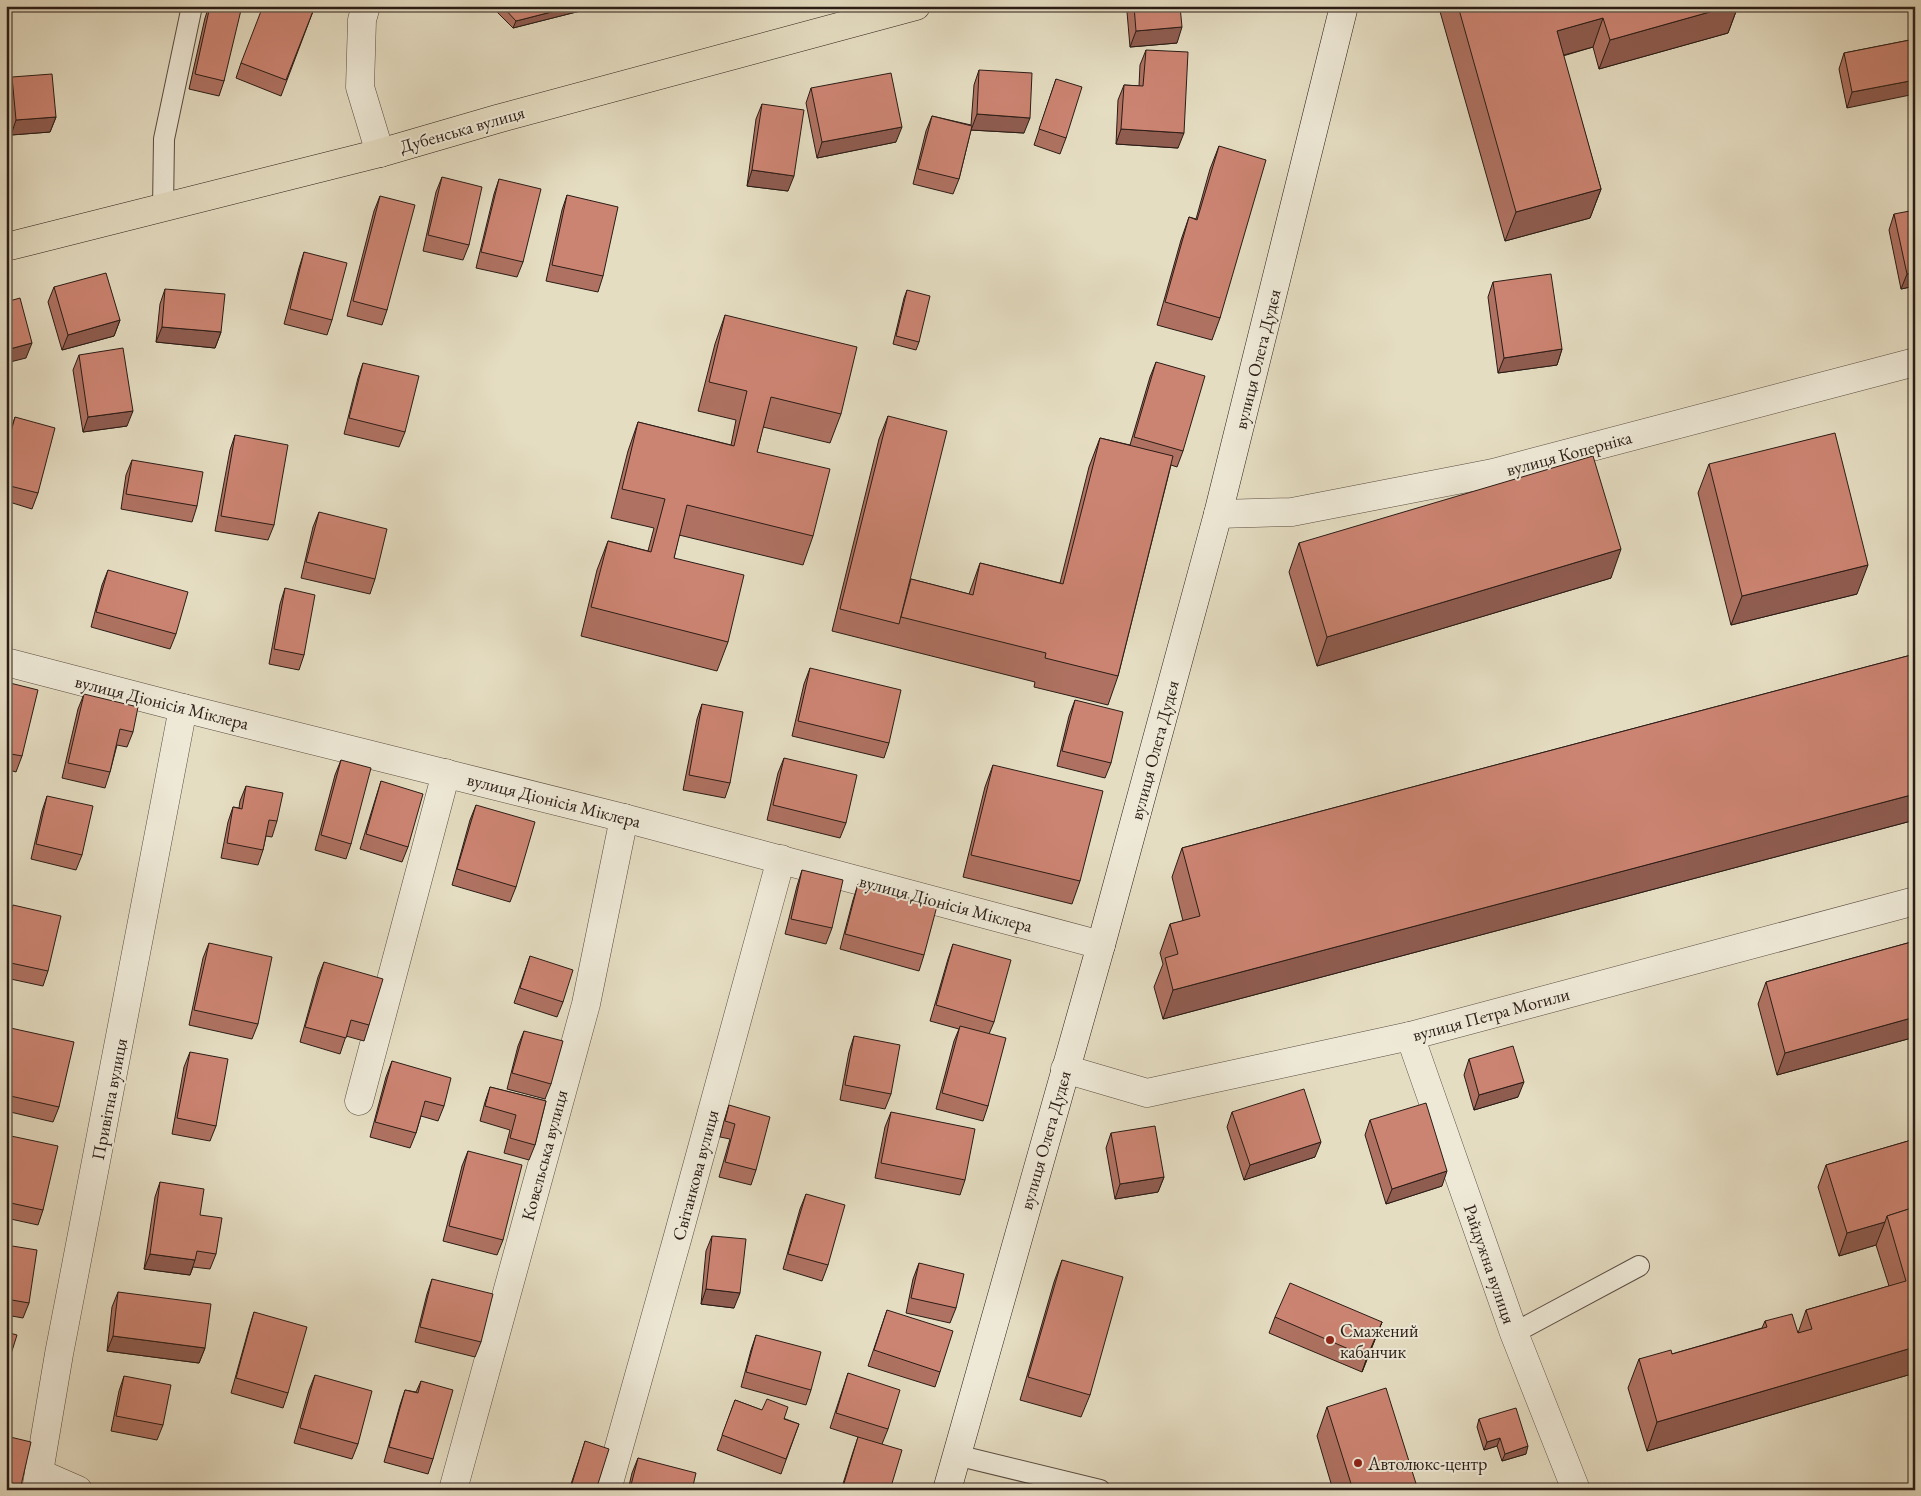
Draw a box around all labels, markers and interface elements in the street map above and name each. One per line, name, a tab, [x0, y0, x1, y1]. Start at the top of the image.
street label: Дубенська вулиця	[397, 100, 527, 158]
street label: вулиця Олега Дудєя	[1228, 287, 1286, 431]
street label: вулиця Коперніка	[1504, 425, 1635, 481]
street label: вулиця Діонісія Міклера	[73, 669, 252, 735]
street label: вулиця Олега Дудєя	[1124, 678, 1184, 822]
street label: вулиця Діонісія Міклера	[465, 767, 644, 833]
street label: вулиця Діонісія Міклера	[857, 869, 1036, 937]
street label: вулиця Петра Могили	[1410, 982, 1573, 1046]
street label: Привітна вулиця	[86, 1036, 132, 1162]
street label: вулиця Олега Дудєя	[1014, 1068, 1076, 1212]
street label: Ковельська вулиця	[515, 1087, 573, 1223]
street label: Світанкова вулиця	[666, 1107, 724, 1243]
street label: Райдужна вулиця	[1459, 1201, 1521, 1327]
place label: Смажений кабанчик	[1340, 1319, 1419, 1363]
marker: Смажений кабанчик	[1324, 1334, 1336, 1346]
place label: Автолюкс-центр	[1367, 1452, 1487, 1475]
marker: Автолюкс-центр	[1352, 1457, 1364, 1469]

